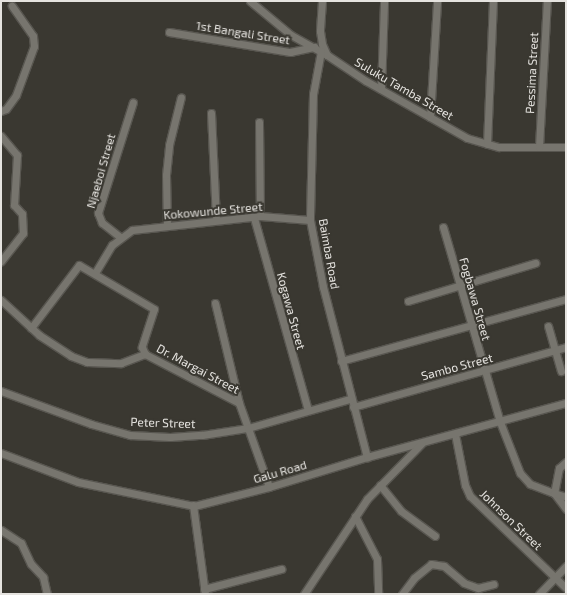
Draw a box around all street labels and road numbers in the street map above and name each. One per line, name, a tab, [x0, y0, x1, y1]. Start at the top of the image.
street label: 1st Bangali Street	[195, 18, 291, 48]
street label: Pessima Street	[523, 32, 541, 114]
street label: Suluku Tamba Street	[352, 55, 456, 123]
street label: Njaeboi Street	[83, 132, 119, 210]
street label: Kokowunde Street	[163, 199, 263, 223]
street label: Baimba Road	[316, 218, 342, 290]
street label: Fogbawa Street	[456, 256, 494, 342]
street label: Kogawa Street	[274, 271, 308, 351]
street label: Dr. Margai Street	[154, 341, 242, 397]
street label: Sambo Street	[420, 351, 494, 383]
street label: Peter Street	[130, 415, 196, 431]
street label: Galu Road	[252, 458, 308, 486]
street label: Johnson Street	[477, 487, 545, 553]

